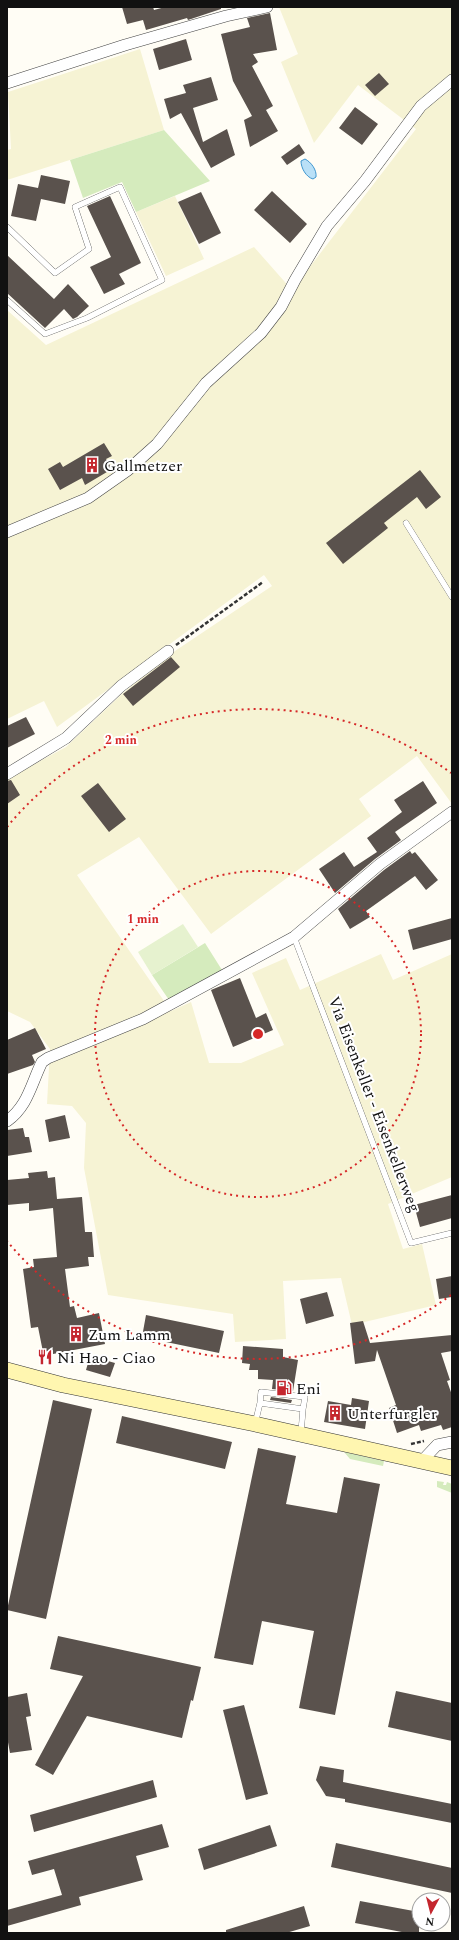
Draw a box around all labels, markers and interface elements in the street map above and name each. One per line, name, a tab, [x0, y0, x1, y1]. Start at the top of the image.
place label: Gallmetzer	[104, 454, 182, 478]
building icon: Gallmetzer	[83, 456, 101, 474]
text: 2 min	[105, 731, 138, 750]
text: 1 min	[127, 910, 160, 929]
street label: Via Eisenkeller - Eisenkellerweg	[322, 993, 426, 1216]
centre of rings	[251, 1027, 265, 1041]
place label: Zum Lamm	[88, 1323, 171, 1347]
building icon: Zum Lamm	[67, 1325, 85, 1343]
place label: Ni Hao - Ciao	[57, 1346, 155, 1370]
restaurant icon: Ni Hao - Ciao	[36, 1348, 54, 1366]
place label: Eni	[296, 1377, 321, 1401]
fuel station icon: Eni	[275, 1379, 293, 1397]
place label: Unterfurgler	[347, 1402, 437, 1426]
building icon: Unterfurgler	[326, 1404, 344, 1422]
north arrow	[411, 1892, 451, 1932]
text: N	[424, 1912, 435, 1930]

